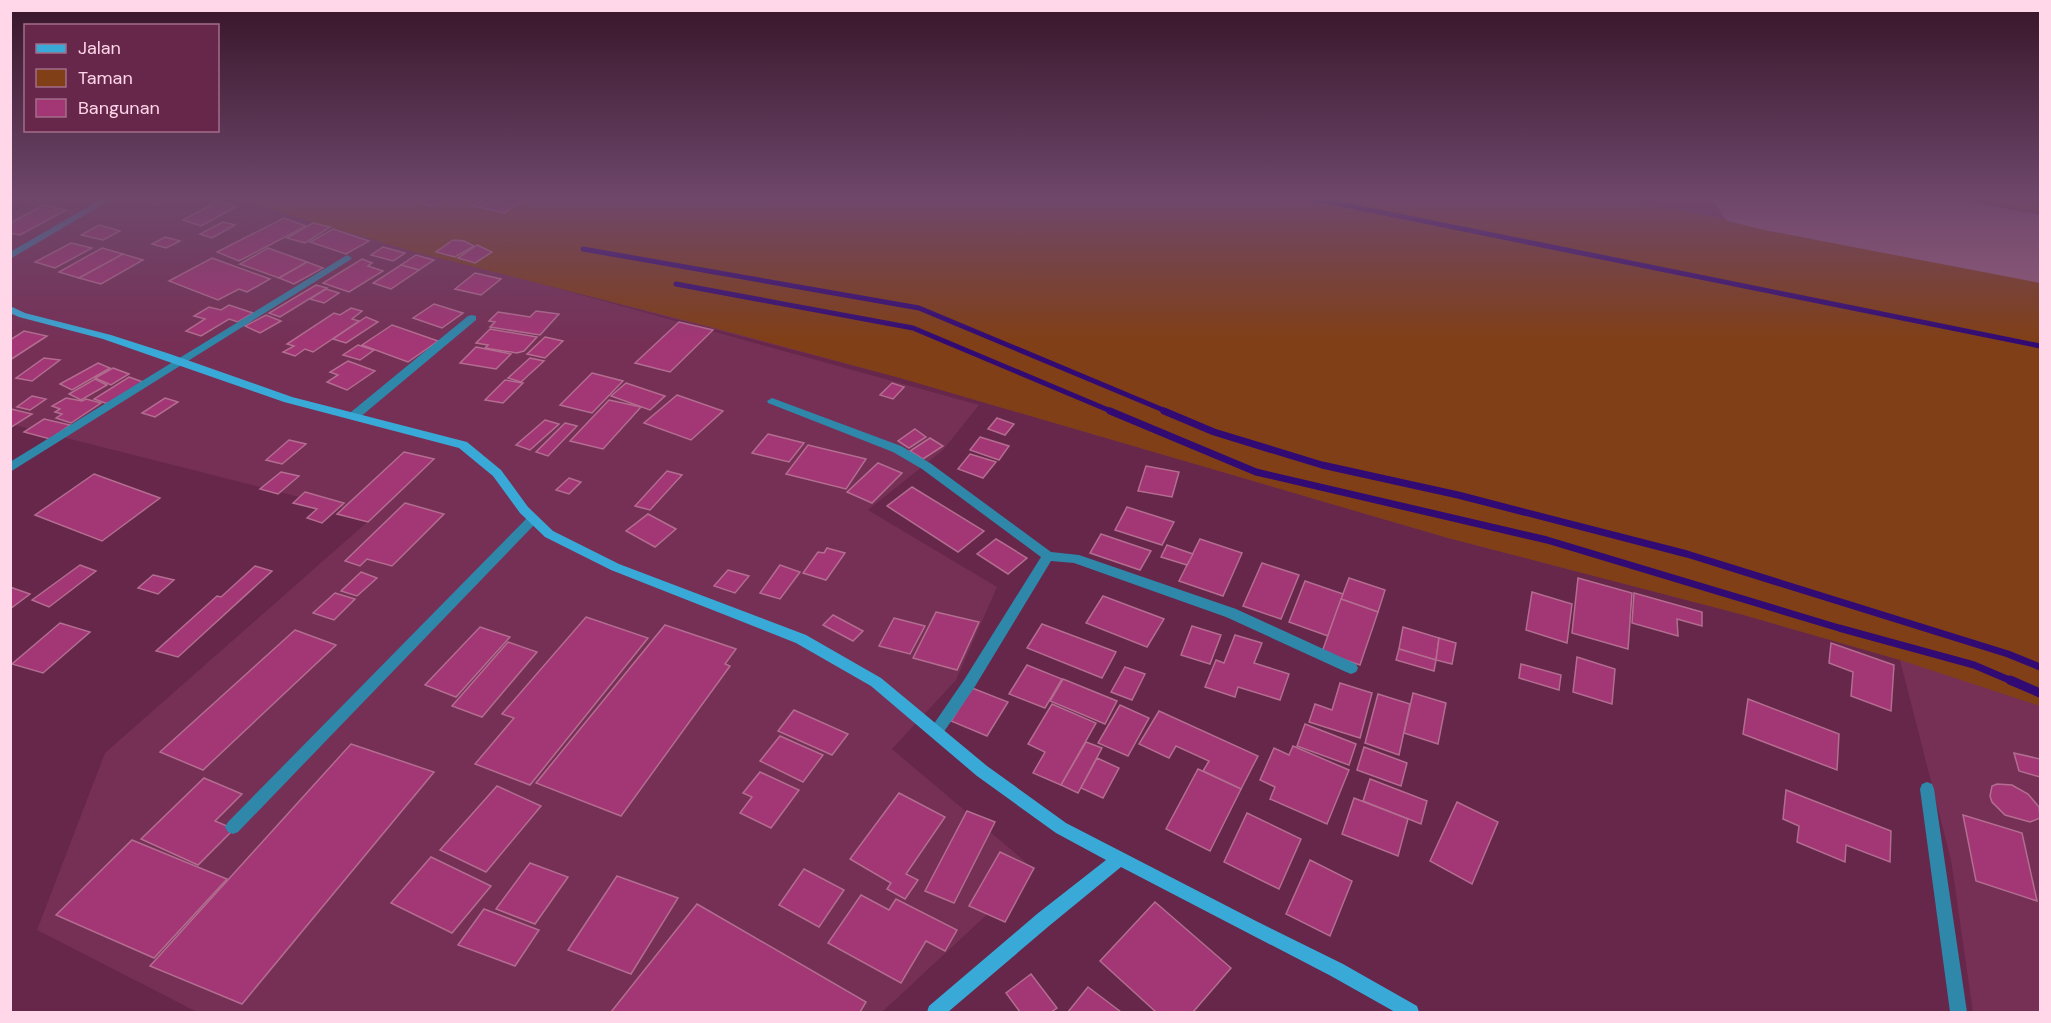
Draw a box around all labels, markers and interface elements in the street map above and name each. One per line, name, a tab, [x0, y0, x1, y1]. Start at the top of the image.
legend	[24, 24, 219, 132]
text: Jalan	[78, 36, 121, 60]
text: Taman	[78, 66, 133, 90]
text: Bangunan	[78, 96, 160, 120]

